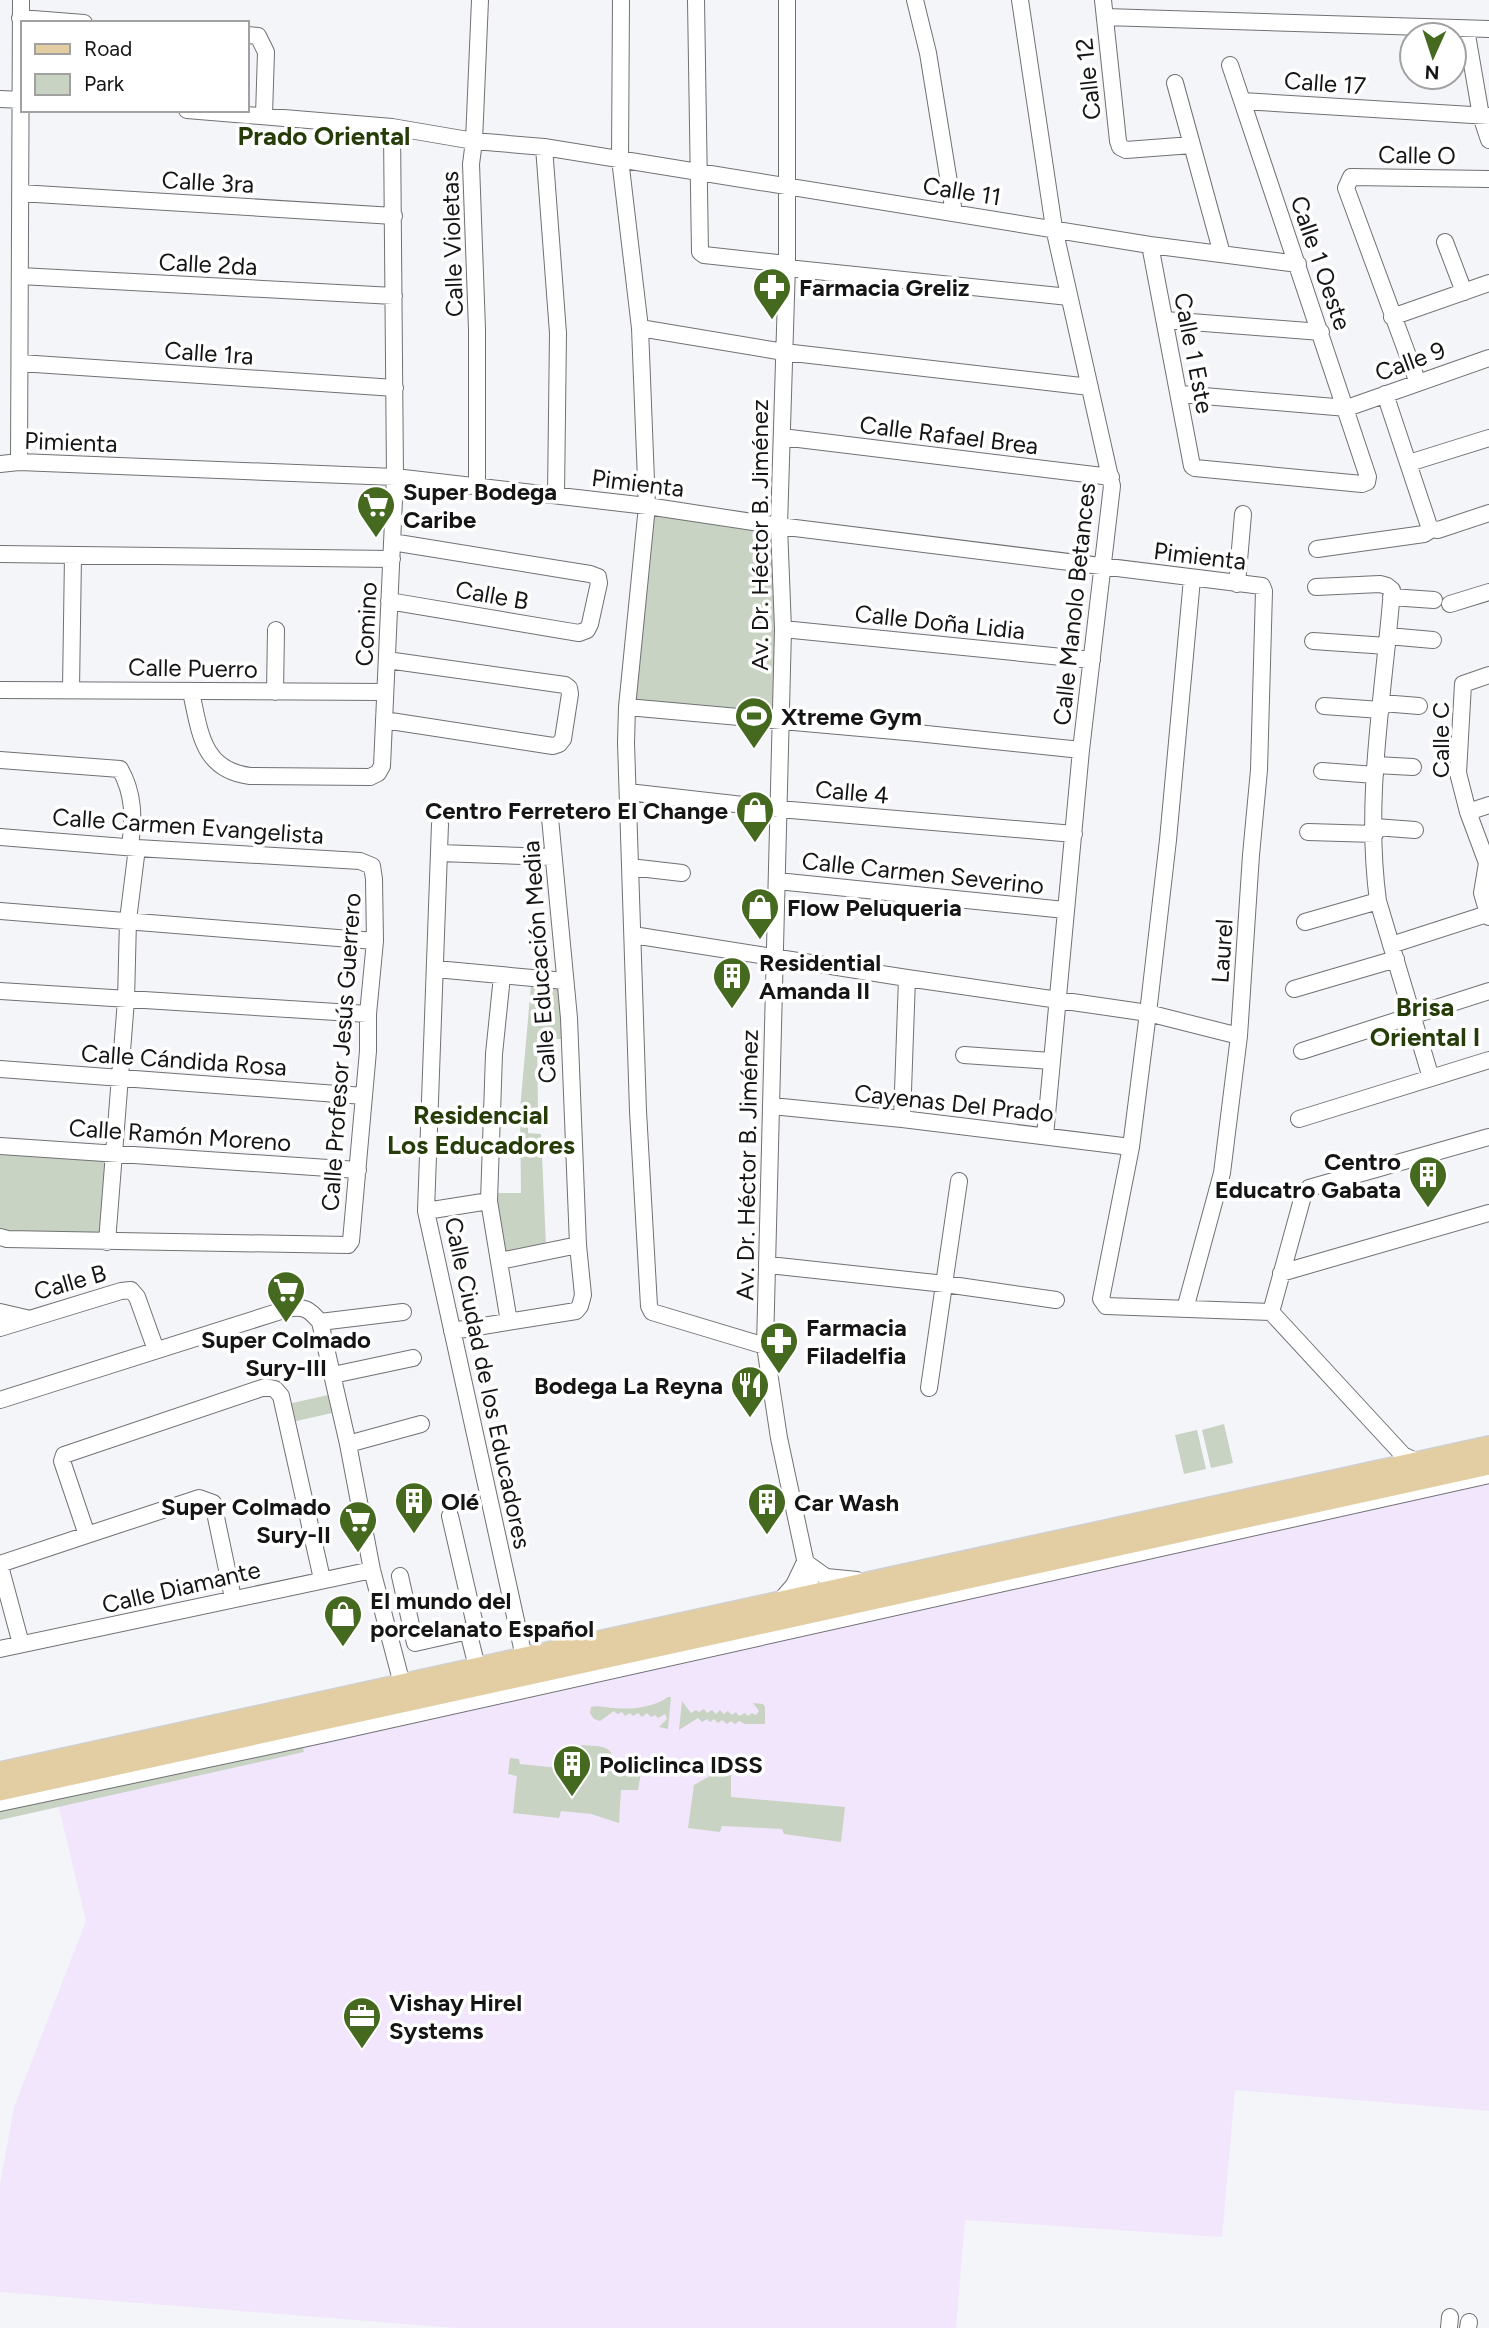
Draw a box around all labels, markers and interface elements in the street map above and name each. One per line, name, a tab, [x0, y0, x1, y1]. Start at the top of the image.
legend	[21, 21, 248, 112]
north arrow	[1398, 21, 1468, 91]
text: Road	[84, 36, 132, 61]
street label: Calle 12	[1069, 36, 1107, 122]
text: N	[1424, 61, 1440, 84]
street label: Calle 17	[1283, 66, 1367, 100]
text: Park	[84, 71, 125, 96]
district label: Prado Oriental	[238, 120, 410, 152]
street label: Calle O	[1378, 140, 1456, 170]
street label: Calle 3ra	[161, 165, 255, 199]
street label: Calle Violetas	[435, 170, 469, 318]
street label: Calle 11	[921, 171, 1003, 211]
street label: Calle 1 Oeste	[1284, 192, 1358, 334]
street label: Calle 2da	[158, 247, 258, 281]
pharmacy icon: Farmacia Greliz	[751, 266, 793, 321]
place label: Farmacia Greliz	[799, 273, 969, 302]
street label: Calle 1 Este	[1168, 290, 1220, 416]
street label: Calle 1ra	[163, 335, 255, 371]
street label: Calle 9	[1371, 335, 1449, 387]
street label: Av. Dr. Héctor B. Jiménez	[745, 399, 774, 671]
street label: Calle Rafael Brea	[858, 410, 1040, 460]
street label: Pimienta	[24, 426, 118, 458]
street label: Pimienta	[590, 463, 686, 503]
place label: Super Bodega Caribe	[403, 477, 557, 534]
street label: Calle Manolo Betances	[1047, 481, 1101, 727]
supermarket icon: Super Bodega Caribe	[355, 484, 397, 539]
street label: Pimienta	[1152, 536, 1248, 576]
street label: Calle B	[453, 574, 531, 616]
street label: Comino	[349, 581, 383, 667]
street label: Calle Doña Lidia	[853, 599, 1027, 645]
street label: Calle Puerro	[128, 652, 258, 684]
sports icon: Xtreme Gym	[733, 695, 775, 750]
place label: Xtreme Gym	[781, 702, 922, 731]
street label: Calle C	[1426, 702, 1455, 778]
street label: Calle 4	[814, 774, 890, 810]
shop icon: Centro Ferretero El Change	[734, 789, 776, 844]
place label: Centro Ferretero El Change	[425, 796, 728, 825]
street label: Calle Carmen Evangelista	[51, 802, 325, 850]
street label: Calle Educación Media	[516, 840, 562, 1084]
street label: Calle Carmen Severino	[800, 846, 1046, 900]
shop icon: Flow Peluqueria	[739, 886, 781, 941]
street label: Calle Profesor Jesús Guerrero	[315, 892, 367, 1212]
place label: Flow Peluqueria	[787, 893, 962, 922]
street label: Laurel	[1205, 918, 1239, 984]
place label: Residential Amanda II	[759, 948, 881, 1005]
building icon: Residential Amanda II	[711, 955, 753, 1010]
district label: Brisa Oriental I	[1370, 991, 1480, 1053]
street label: Av. Dr. Héctor B. Jiménez	[730, 1029, 764, 1301]
street label: Calle Cándida Rosa	[80, 1038, 288, 1082]
street label: Cayenas Del Prado	[853, 1078, 1055, 1128]
district label: Residencial Los Educadores	[387, 1099, 575, 1161]
street label: Calle Ramón Moreno	[68, 1113, 292, 1157]
place label: Centro Educatro Gabata	[1215, 1147, 1401, 1204]
building icon: Centro Educatro Gabata	[1407, 1154, 1449, 1209]
street label: Calle Ciudad de los Educadores	[439, 1214, 537, 1552]
street label: Calle B	[31, 1258, 109, 1306]
supermarket icon: Super Colmado Sury-III	[265, 1269, 307, 1324]
place label: Farmacia Filadelfia	[806, 1313, 907, 1370]
pharmacy icon: Farmacia Filadelfia	[758, 1320, 800, 1375]
place label: Super Colmado Sury-III	[201, 1325, 371, 1382]
restaurant icon: Bodega La Reyna	[729, 1364, 771, 1419]
place label: Bodega La Reyna	[534, 1371, 723, 1400]
building icon: Olé	[393, 1480, 435, 1535]
building icon: Car Wash	[746, 1481, 788, 1536]
place label: Olé	[441, 1487, 479, 1516]
place label: Car Wash	[794, 1488, 899, 1517]
place label: Super Colmado Sury-II	[161, 1492, 331, 1549]
supermarket icon: Super Colmado Sury-II	[337, 1499, 379, 1554]
street label: Calle Diamante	[99, 1555, 263, 1619]
place label: El mundo del porcelanato Español	[370, 1586, 594, 1643]
shop icon: El mundo del porcelanato Español	[322, 1593, 364, 1648]
building icon: Policlinca IDSS	[551, 1743, 593, 1798]
place label: Policlinca IDSS	[599, 1750, 763, 1779]
place label: Vishay Hirel Systems	[389, 1988, 522, 2045]
office icon: Vishay Hirel Systems	[341, 1995, 383, 2050]

